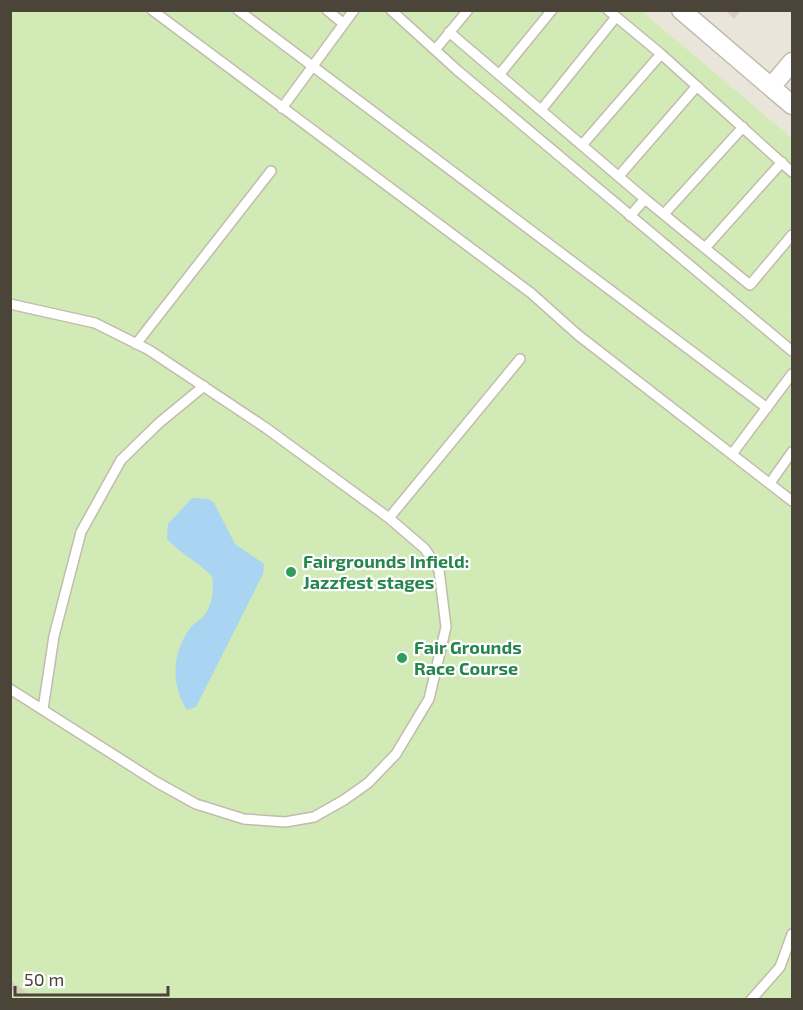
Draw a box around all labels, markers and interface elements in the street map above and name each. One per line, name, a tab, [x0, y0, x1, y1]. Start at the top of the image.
place label: Fairgrounds Infield: Jazzfest stages	[303, 550, 469, 593]
marker: Fairgrounds Infield: Jazzfest stages	[284, 565, 298, 579]
place label: Fair Grounds Race Course	[414, 636, 522, 679]
marker: Fair Grounds Race Course	[395, 651, 409, 665]
scale bar	[15, 959, 168, 997]
text: 50 m	[24, 968, 64, 990]

